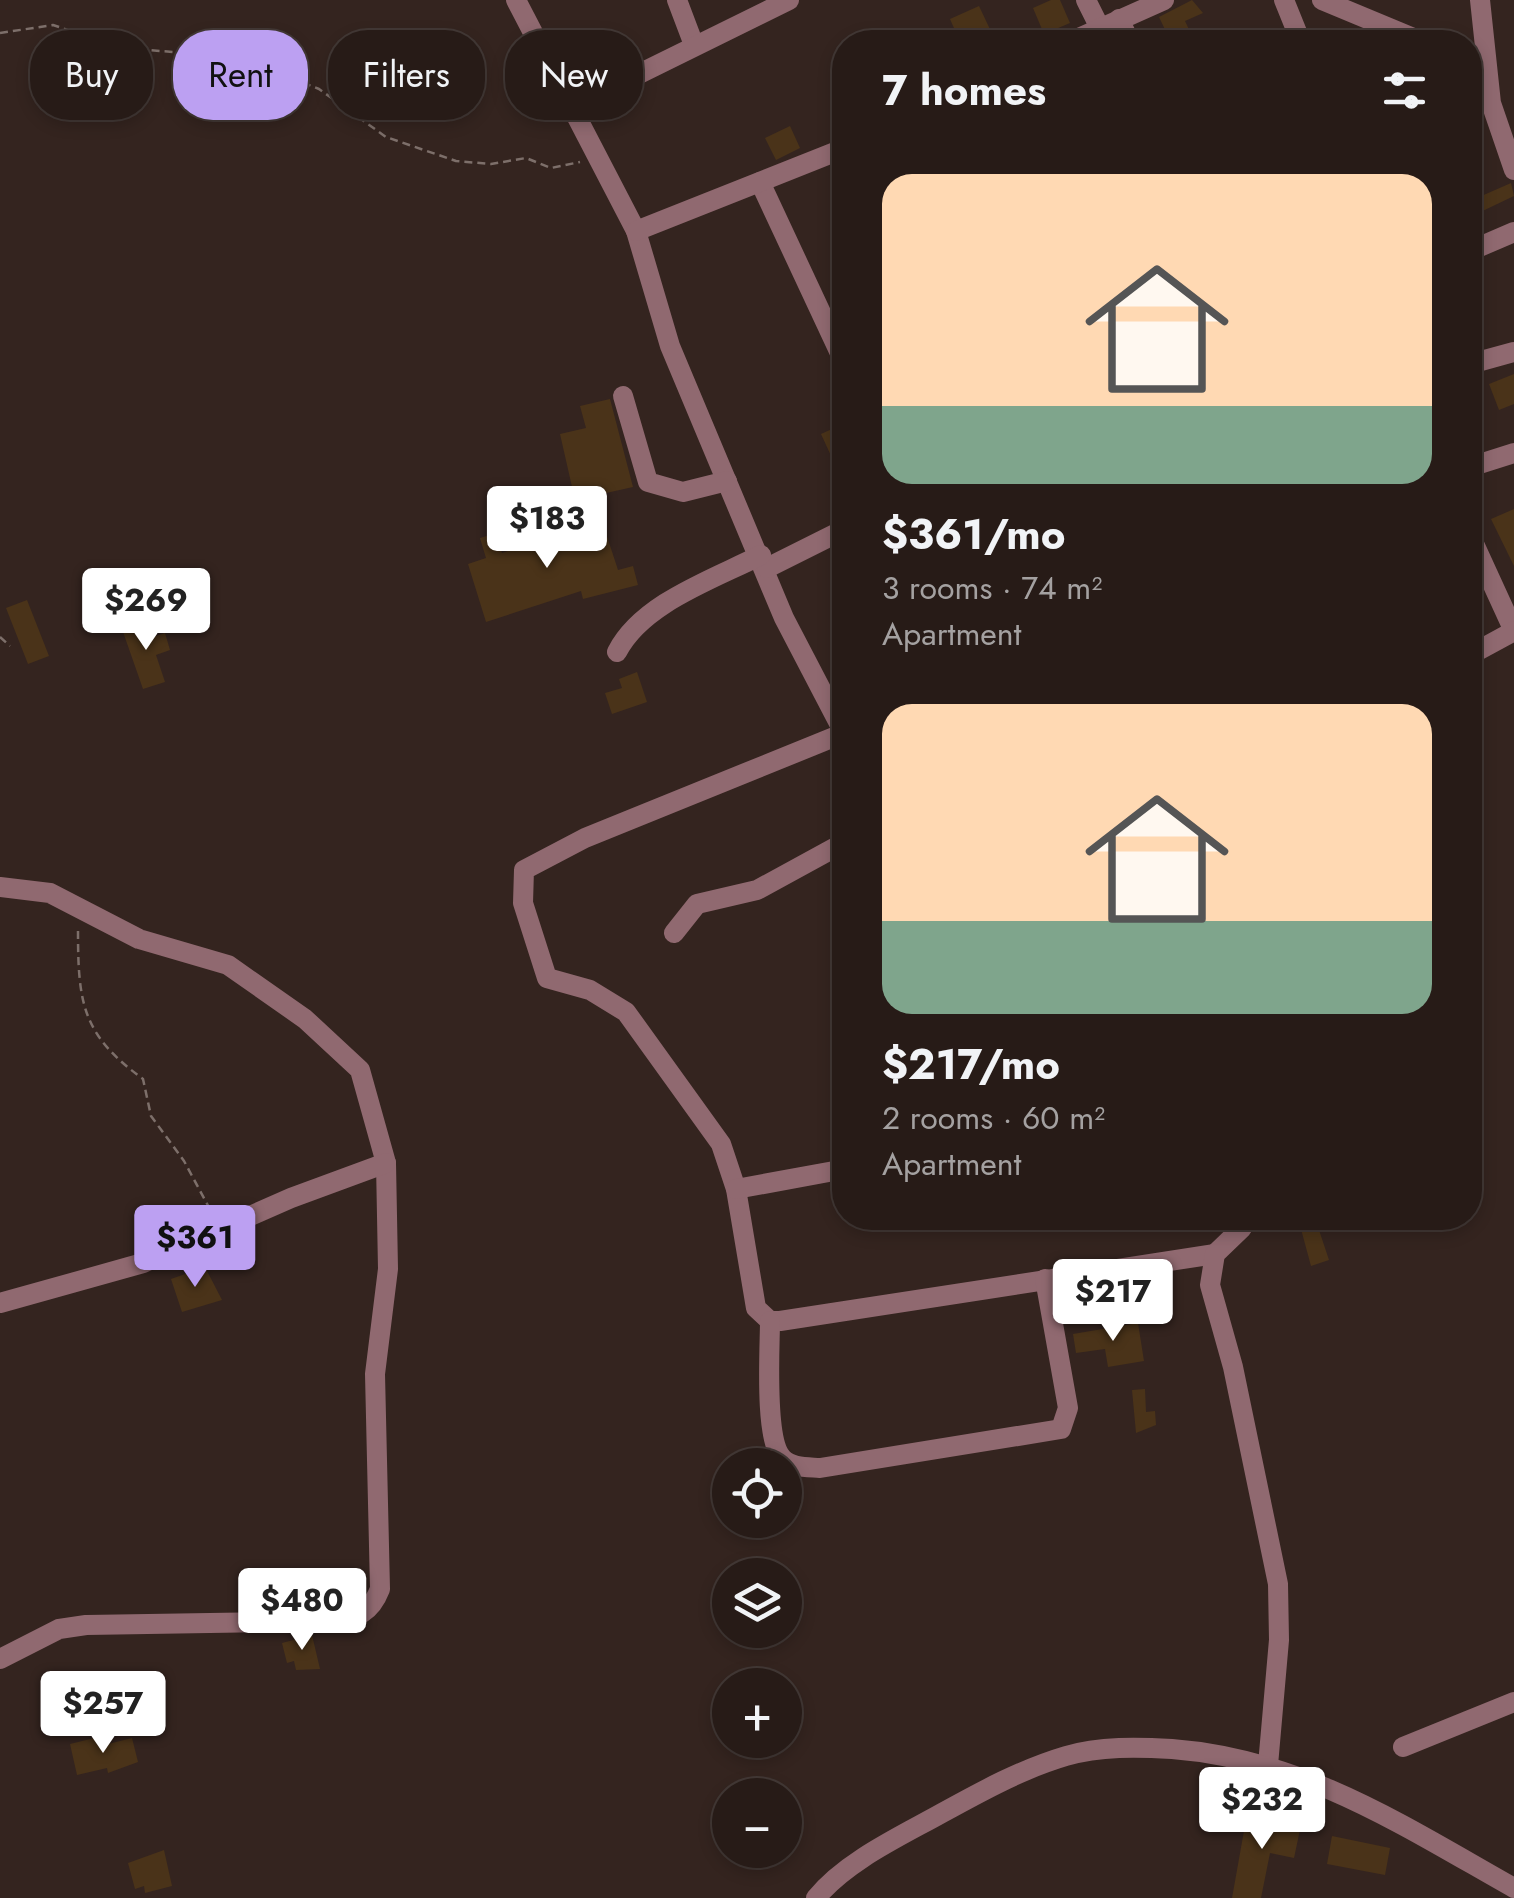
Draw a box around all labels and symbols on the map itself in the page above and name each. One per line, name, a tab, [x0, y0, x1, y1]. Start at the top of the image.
pin: $183	[488, 486, 606, 571]
pin: $269	[87, 568, 205, 653]
pin: $361	[136, 1205, 254, 1290]
pin: $217	[1054, 1259, 1172, 1344]
pin: $480	[243, 1568, 361, 1653]
pin: $257	[44, 1671, 162, 1756]
pin: $232	[1203, 1767, 1321, 1852]

